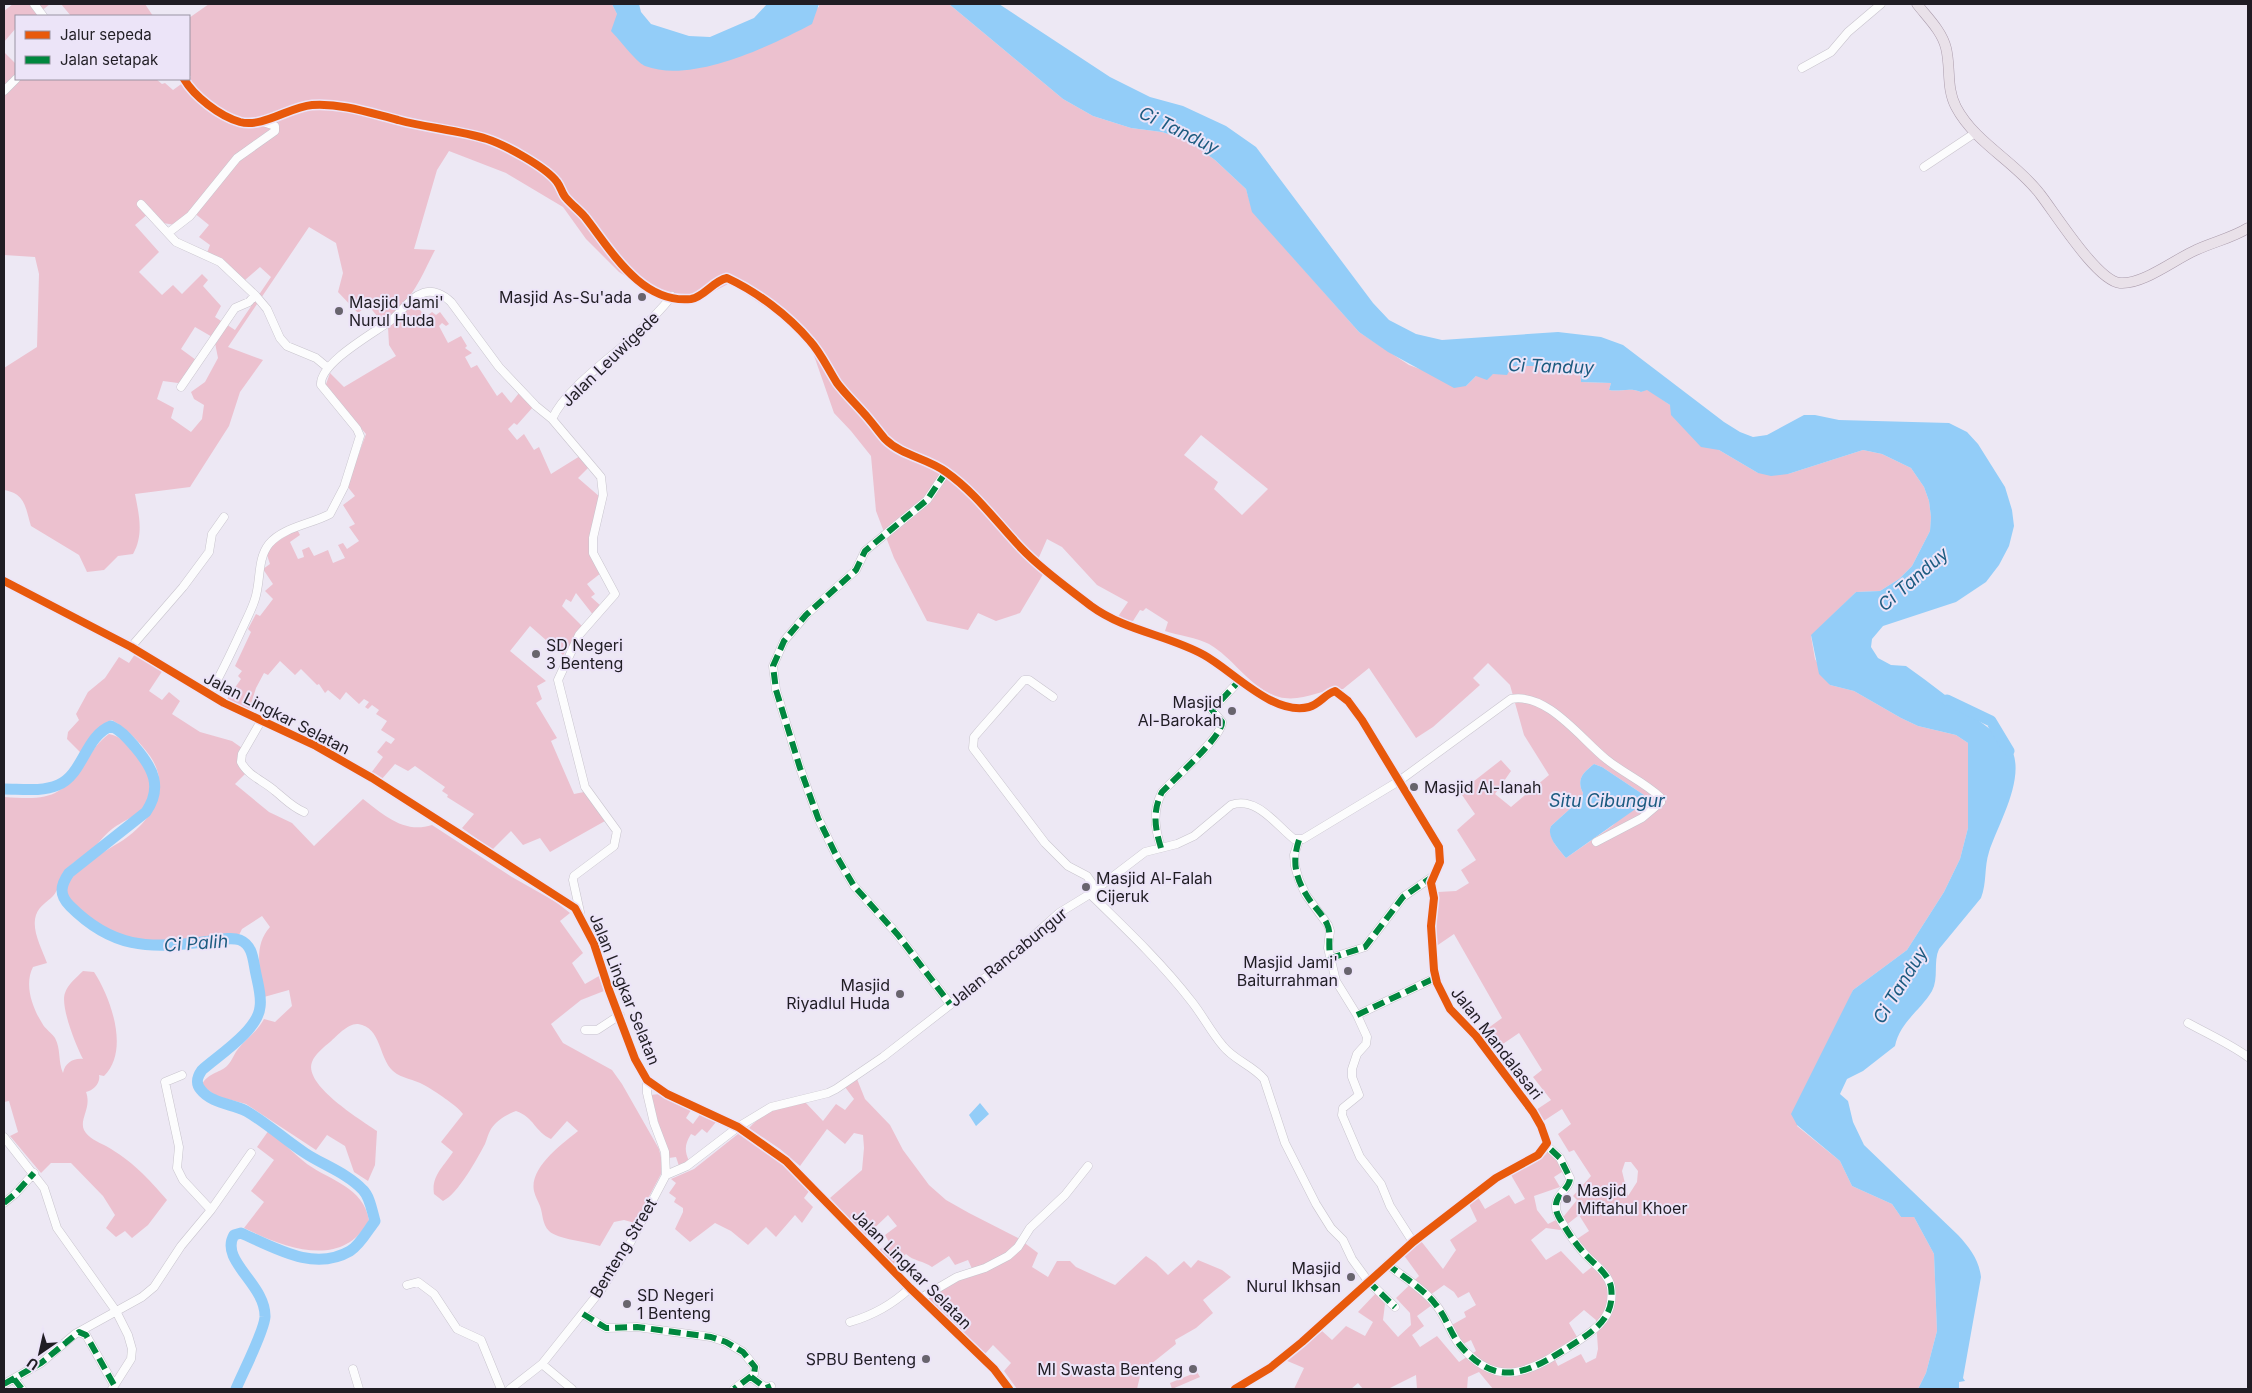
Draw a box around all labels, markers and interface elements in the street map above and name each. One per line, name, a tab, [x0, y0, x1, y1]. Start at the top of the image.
legend	[15, 15, 190, 80]
text: Jalur sepeda	[60, 25, 152, 44]
text: Jalan setapak	[60, 50, 159, 69]
water label: Ci Tanduy	[1136, 102, 1223, 159]
place label: Masjid As-Su'ada	[499, 287, 632, 307]
marker: Masjid As-Su'ada	[636, 291, 648, 303]
place label: Masjid Jami' Nurul Huda	[349, 292, 444, 330]
marker: Masjid Jami' Nurul Huda	[333, 305, 345, 317]
street label: Jalan Leuwigede	[557, 307, 663, 411]
water label: Ci Tanduy	[1508, 354, 1595, 378]
water label: Ci Tanduy	[1874, 542, 1953, 615]
place label: SD Negeri 3 Benteng	[546, 635, 623, 673]
marker: SD Negeri 3 Benteng	[530, 648, 542, 660]
street label: Jalan Lingkar Selatan	[200, 667, 354, 759]
place label: Masjid Al-Barokah	[1138, 692, 1222, 730]
marker: Masjid Al-Barokah	[1226, 705, 1238, 717]
place label: Masjid Al-Ianah	[1424, 777, 1541, 797]
marker: Masjid Al-Ianah	[1408, 781, 1420, 793]
water label: Situ Cibungur	[1549, 790, 1666, 811]
place label: Masjid Al-Falah Cijeruk	[1096, 868, 1213, 906]
marker: Masjid Al-Falah Cijeruk	[1080, 881, 1092, 893]
street label: Jalan Rancabungur	[945, 903, 1071, 1011]
street label: Jalan Lingkar Selatan	[585, 910, 665, 1068]
water label: Ci Palih	[163, 930, 229, 956]
water label: Ci Tanduy	[1868, 942, 1932, 1027]
place label: Masjid Jami' Baiturrahman	[1237, 952, 1338, 990]
marker: Masjid Jami' Baiturrahman	[1342, 965, 1354, 977]
place label: Masjid Riyadlul Huda	[786, 975, 890, 1013]
street label: Jalan Mandalasari	[1447, 983, 1547, 1103]
marker: Masjid Riyadlul Huda	[894, 988, 906, 1000]
place label: Masjid Miftahul Khoer	[1577, 1180, 1687, 1218]
marker: Masjid Miftahul Khoer	[1561, 1193, 1573, 1205]
street label: Benteng Street	[585, 1195, 661, 1301]
street label: Jalan Lingkar Selatan	[848, 1205, 976, 1333]
place label: Masjid Nurul Ikhsan	[1246, 1258, 1341, 1296]
marker: Masjid Nurul Ikhsan	[1345, 1271, 1357, 1283]
place label: SD Negeri 1 Benteng	[637, 1285, 714, 1323]
marker: SD Negeri 1 Benteng	[621, 1298, 633, 1310]
north arrow	[15, 1328, 65, 1378]
place label: SPBU Benteng	[806, 1349, 916, 1369]
marker: SPBU Benteng	[920, 1353, 932, 1365]
text: U	[23, 1354, 41, 1374]
place label: MI Swasta Benteng	[1037, 1359, 1183, 1379]
marker: MI Swasta Benteng	[1187, 1363, 1199, 1375]

